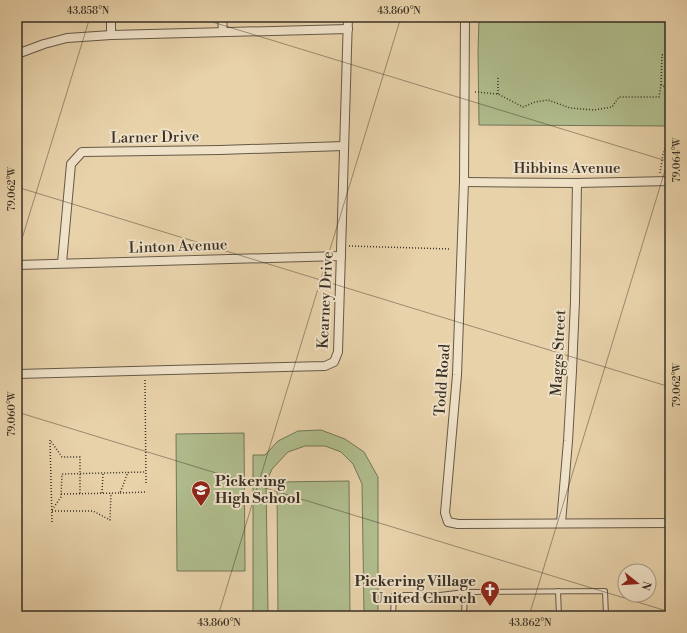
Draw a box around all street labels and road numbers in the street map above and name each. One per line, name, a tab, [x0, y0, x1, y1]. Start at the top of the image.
street label: Larner Drive	[111, 127, 199, 148]
street label: Hibbins Avenue	[513, 159, 621, 178]
street label: Linton Avenue	[128, 235, 228, 258]
street label: Kearney Drive	[313, 251, 338, 349]
street label: Maggs Street	[547, 309, 570, 397]
street label: Todd Road	[430, 343, 455, 417]

